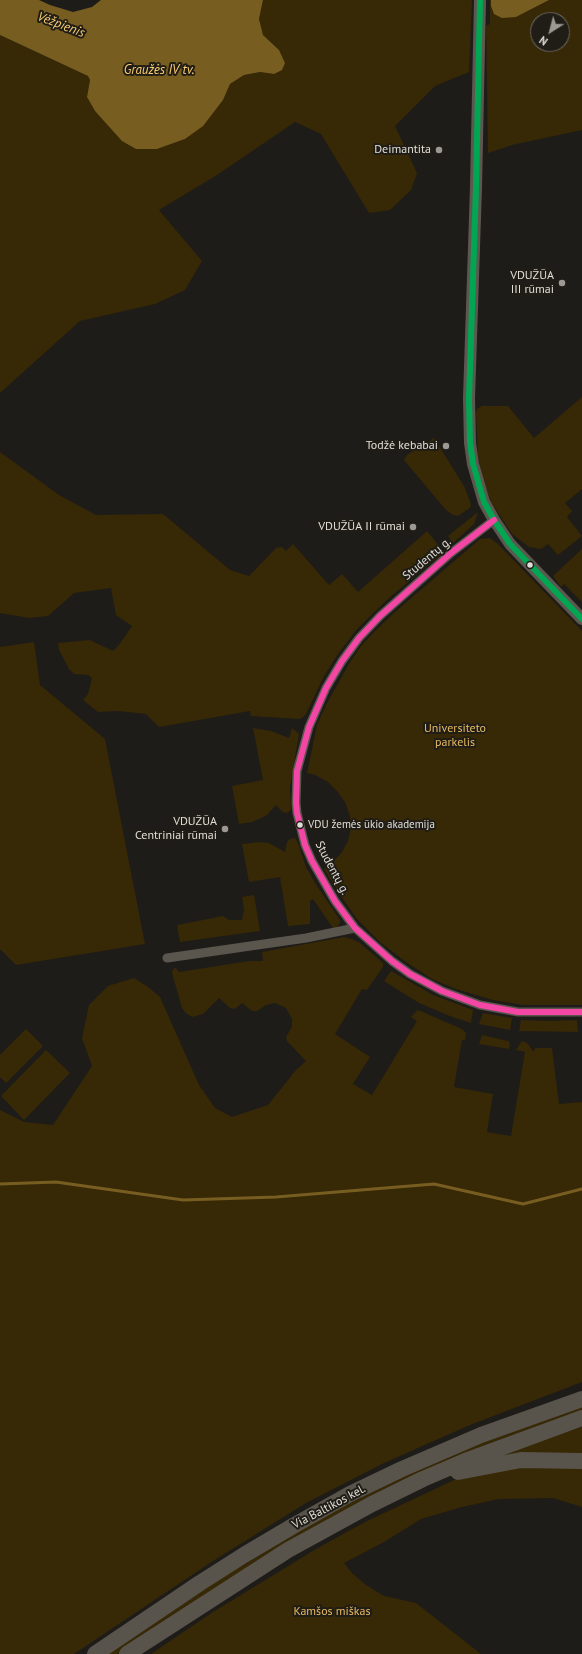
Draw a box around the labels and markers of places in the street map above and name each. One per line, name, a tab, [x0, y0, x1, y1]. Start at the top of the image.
place label: Deimantita	[374, 143, 431, 157]
marker: Deimantita	[434, 145, 444, 155]
place label: VDUŽŪA III rūmai	[510, 269, 554, 297]
marker: VDUŽŪA III rūmai	[557, 278, 567, 288]
place label: Todžė kebabai	[366, 439, 438, 453]
marker: Todžė kebabai	[441, 441, 451, 451]
place label: VDUŽŪA II rūmai	[318, 520, 405, 534]
marker: VDUŽŪA II rūmai	[408, 522, 418, 532]
unlabelled marker	[525, 560, 535, 570]
place label: VDUŽŪA Centriniai rūmai	[135, 815, 217, 843]
place label: VDU žemės ūkio akademija	[308, 818, 435, 832]
marker: VDU žemės ūkio akademija	[295, 820, 305, 830]
marker: VDUŽŪA Centriniai rūmai	[220, 824, 230, 834]

